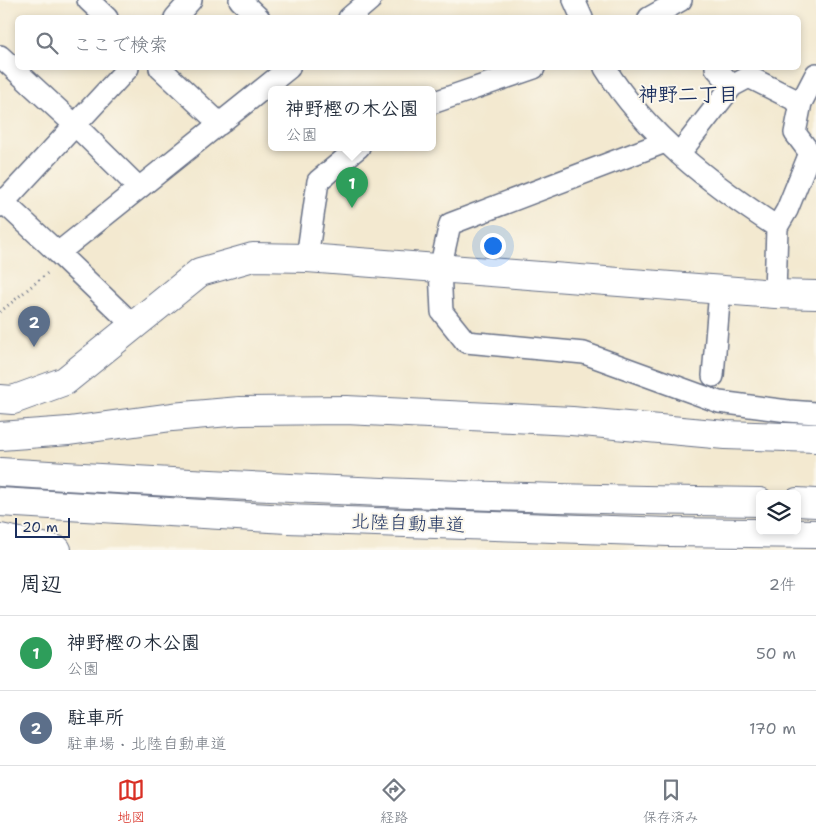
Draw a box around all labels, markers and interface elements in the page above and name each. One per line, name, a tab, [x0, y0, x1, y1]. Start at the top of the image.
search box	[15, 15, 801, 70]
icon: search	[33, 29, 61, 57]
text: ここで検索	[73, 32, 168, 57]
district label: 神野二丁目	[638, 81, 738, 107]
popup	[268, 86, 436, 151]
text: 神野樫の木公園	[285, 96, 419, 121]
text: 公園	[285, 124, 318, 145]
pin: 1	[336, 167, 368, 208]
your location	[480, 233, 506, 259]
pin: 2	[18, 306, 50, 347]
map controls	[756, 490, 801, 535]
button: layers	[756, 490, 801, 535]
street label: 北陸自動車道	[351, 509, 465, 537]
scale bar	[15, 515, 70, 538]
text: 20 m	[22, 518, 58, 536]
text: 周辺	[20, 570, 62, 598]
text: 2件	[769, 574, 796, 595]
text: 神野樫の木公園	[67, 630, 200, 655]
text: 1	[32, 643, 40, 664]
text: 50 m	[756, 643, 796, 664]
text: 公園	[67, 658, 99, 679]
text: 駐車所	[67, 705, 124, 730]
text: 2	[30, 718, 42, 739]
text: 170 m	[749, 718, 796, 739]
text: 駐車場 · 北陸自動車道	[67, 733, 226, 754]
tab: 地図	[117, 776, 145, 826]
tab: 経路	[380, 776, 408, 826]
tab: 保存済み	[643, 776, 699, 826]

